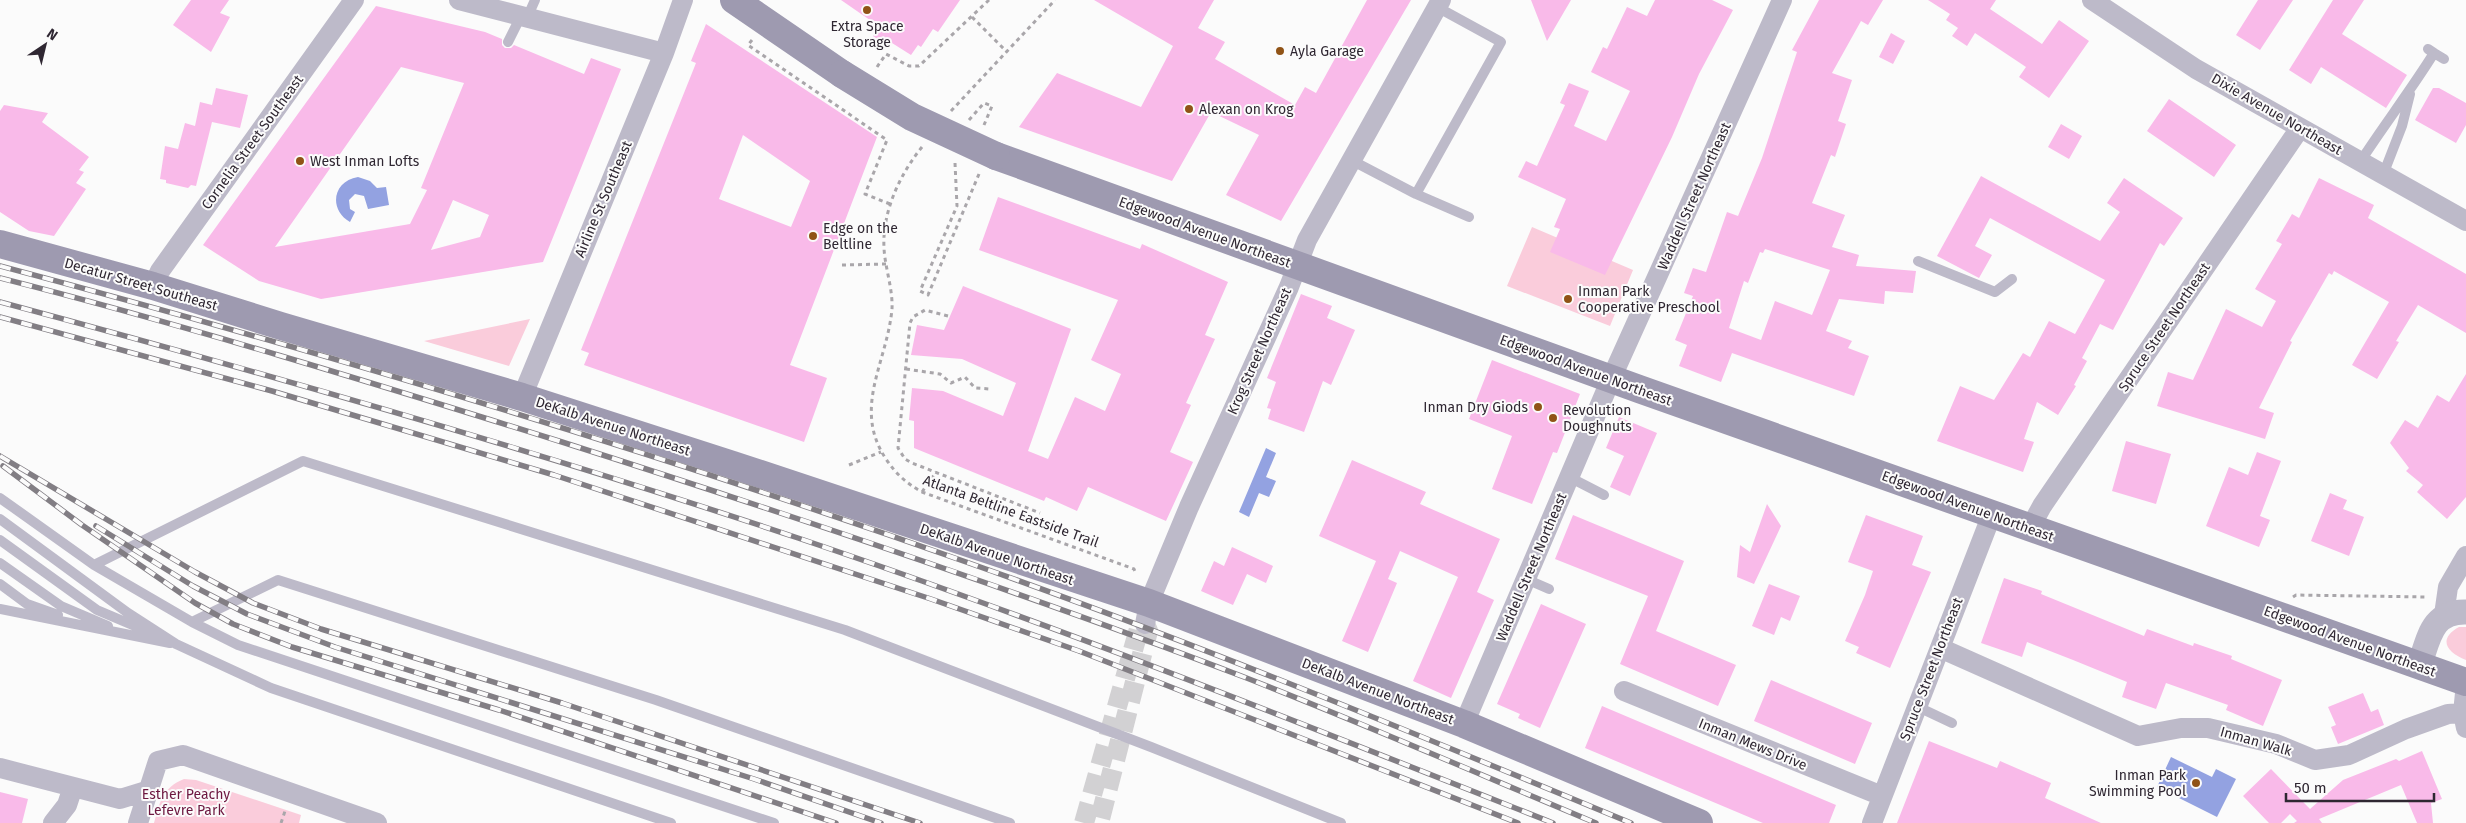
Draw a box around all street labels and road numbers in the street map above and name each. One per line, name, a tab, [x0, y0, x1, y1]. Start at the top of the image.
street label: Dixie Avenue Northeast	[2208, 70, 2346, 159]
street label: Cornelia Street Southeast	[198, 71, 307, 213]
street label: Waddell Street Northeast	[1654, 119, 1735, 273]
street label: Airline St Southeast	[571, 137, 636, 260]
street label: Edgewood Avenue Northeast	[1116, 193, 1294, 272]
street label: Decatur Street Southeast	[62, 254, 220, 315]
street label: Spruce Street Northeast	[2115, 259, 2214, 395]
street label: Krog Street Northeast	[1224, 284, 1295, 417]
street label: Edgewood Avenue Northeast	[1497, 331, 1675, 410]
street label: DeKalb Avenue Northeast	[533, 393, 693, 460]
street label: Edgewood Avenue Northeast	[1879, 467, 2057, 546]
street label: Atlanta Beltline Eastside Trail	[921, 472, 1101, 551]
street label: Waddell Street Northeast	[1492, 490, 1571, 644]
street label: DeKalb Avenue Northeast	[918, 520, 1077, 589]
street label: Spruce Street Northeast	[1896, 594, 1967, 743]
street label: Edgewood Avenue Northeast	[2261, 602, 2439, 681]
street label: DeKalb Avenue Northeast	[1299, 655, 1457, 729]
street label: Inman Mews Drive	[1696, 715, 1810, 774]
street label: Inman Walk	[2218, 723, 2294, 760]

